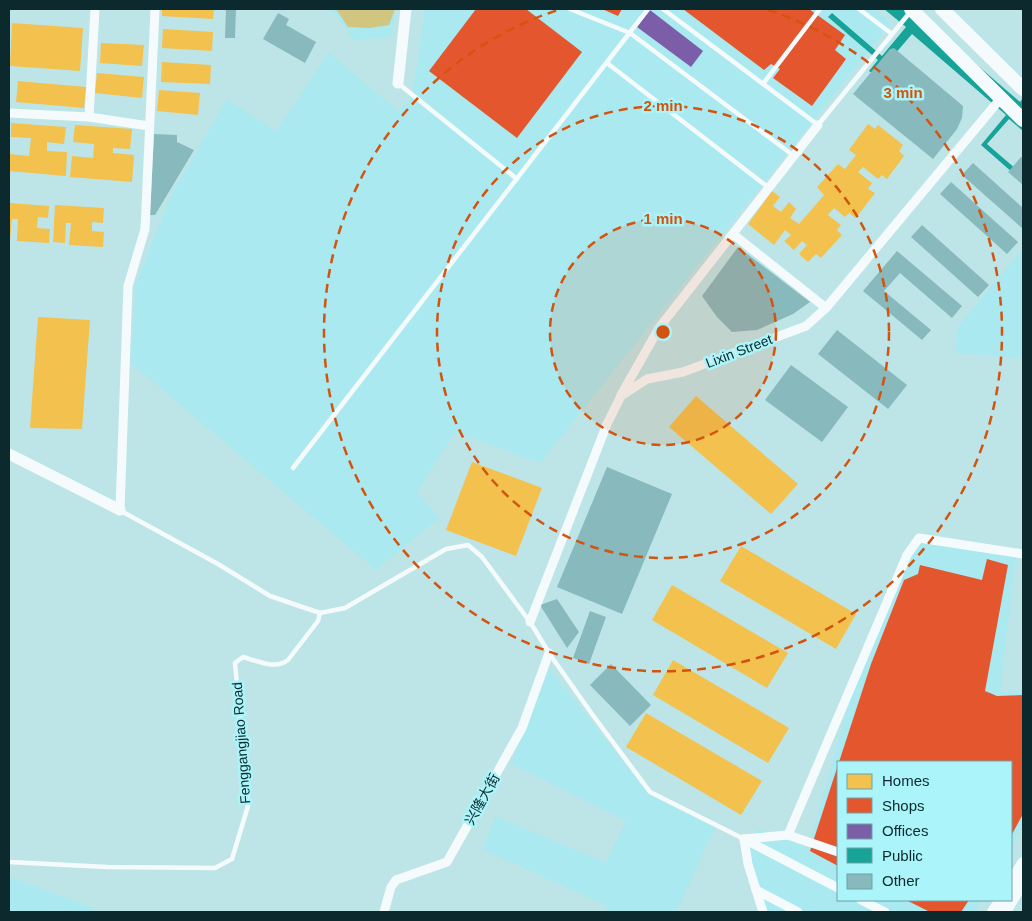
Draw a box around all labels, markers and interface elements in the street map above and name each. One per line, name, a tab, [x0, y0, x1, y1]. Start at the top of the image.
text: 3 min	[883, 84, 923, 101]
text: 2 min	[643, 97, 683, 114]
text: 1 min	[643, 210, 683, 227]
centre of rings	[654, 323, 672, 341]
street label: Lixin Street	[703, 331, 775, 371]
street label: Fenggangjiao Road	[229, 681, 253, 805]
legend	[837, 761, 1012, 901]
street label: 兴隆大街	[461, 771, 503, 827]
text: Homes	[882, 772, 930, 789]
text: Shops	[882, 797, 925, 814]
text: Offices	[882, 822, 928, 839]
text: Public	[882, 847, 923, 864]
text: Other	[882, 872, 920, 889]

